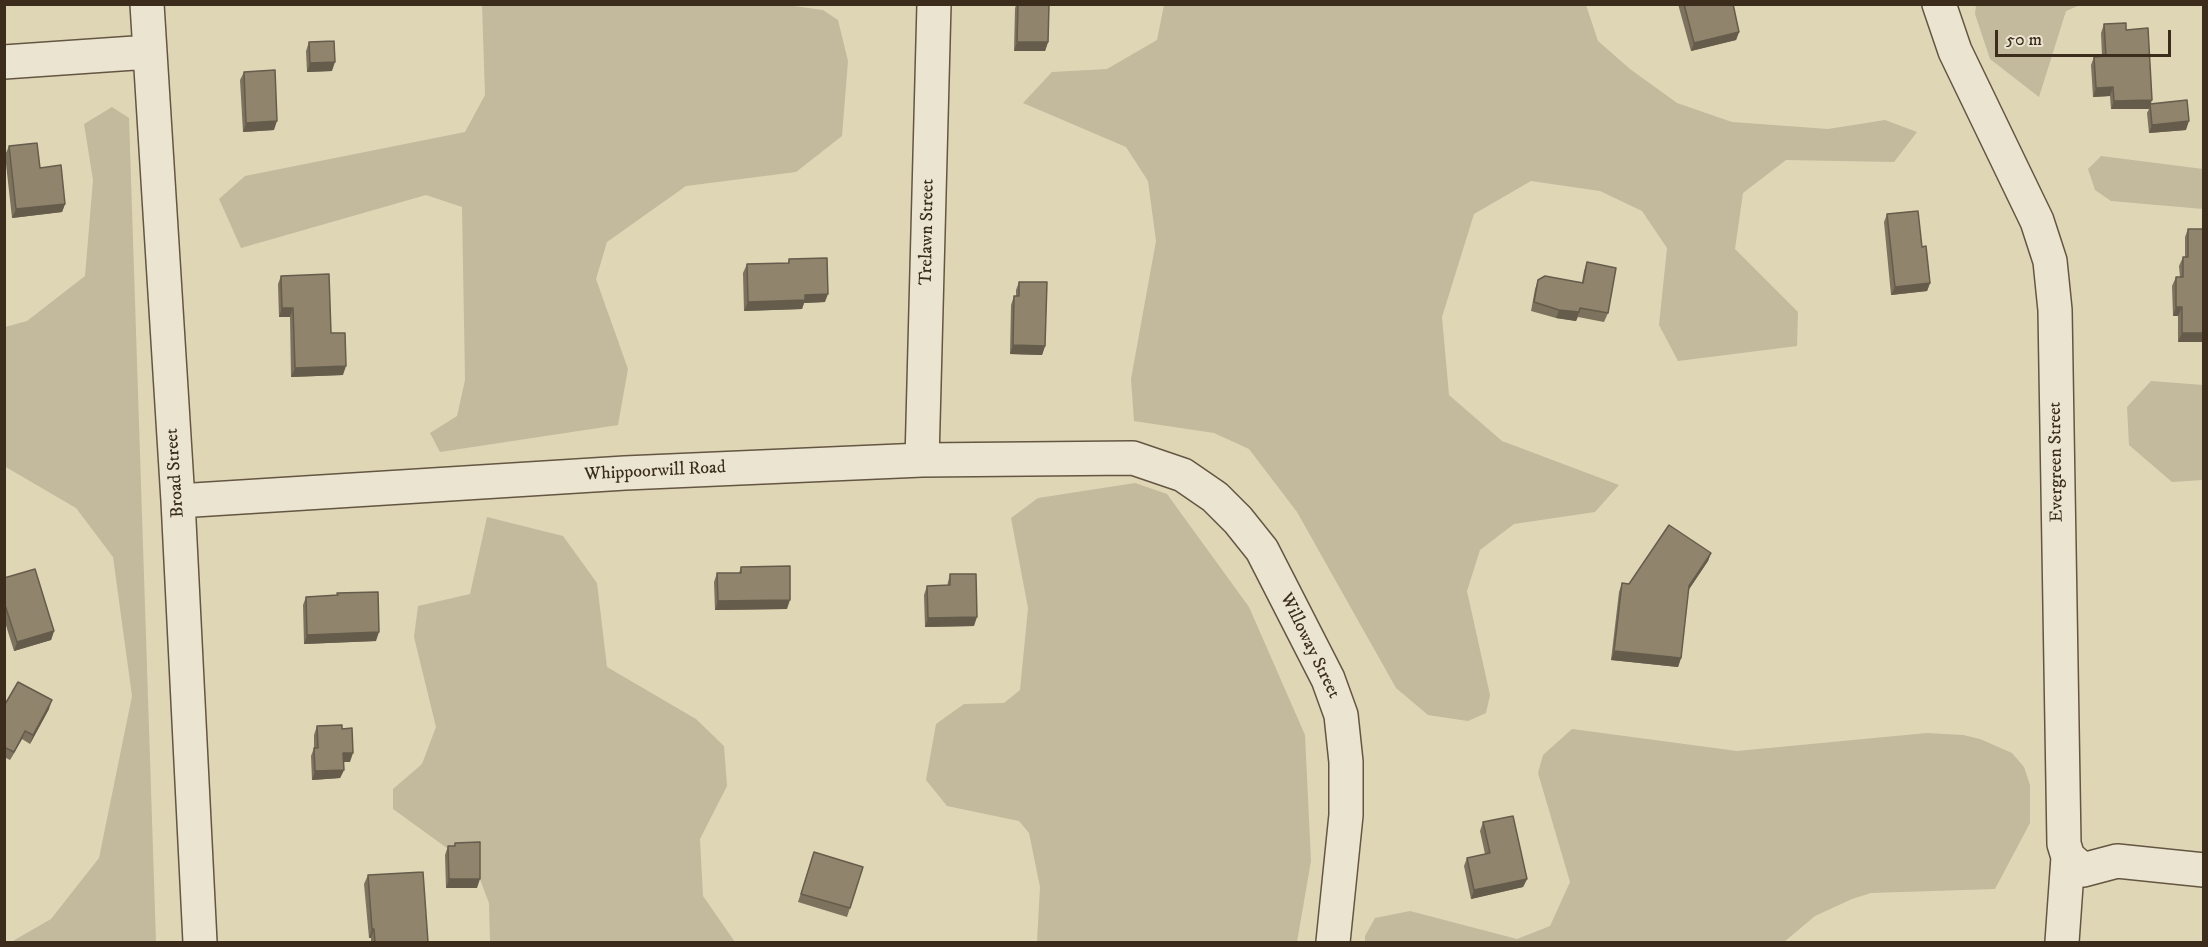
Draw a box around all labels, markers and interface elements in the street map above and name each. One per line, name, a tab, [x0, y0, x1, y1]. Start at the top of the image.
scale bar	[1998, 18, 2174, 56]
text: 50 m	[2006, 29, 2042, 51]
street label: Trelawn Street	[916, 179, 940, 285]
street label: Evergreen Street	[2045, 402, 2069, 522]
street label: Broad Street	[162, 427, 190, 519]
street label: Whippoorwill Road	[584, 458, 726, 486]
street label: Willoway Street	[1274, 590, 1344, 702]

